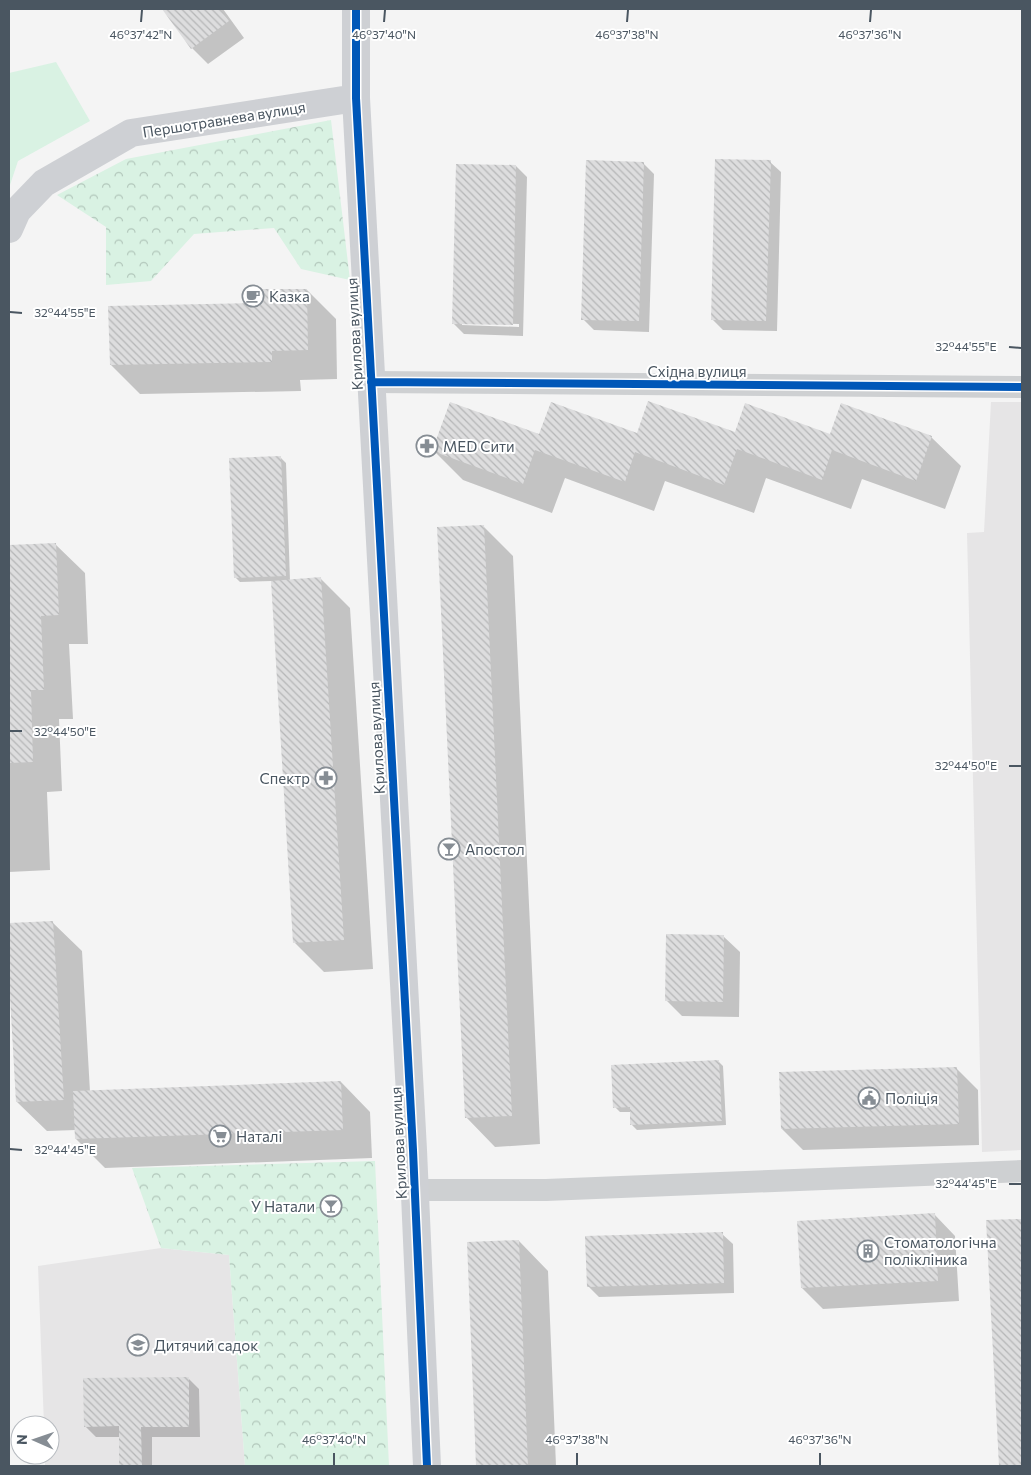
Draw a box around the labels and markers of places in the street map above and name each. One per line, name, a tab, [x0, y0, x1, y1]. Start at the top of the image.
cafe icon: Казка	[241, 284, 265, 308]
place label: Казка	[269, 287, 310, 305]
pharmacy icon: MED Сити	[415, 434, 439, 458]
place label: MED Сити	[443, 437, 515, 455]
pharmacy icon: Спектр	[314, 766, 338, 790]
place label: Спектр	[259, 769, 310, 787]
bar icon: Апостол	[437, 837, 461, 861]
place label: Апостол	[465, 840, 525, 858]
public building icon: Поліція	[857, 1086, 881, 1110]
place label: Поліція	[885, 1089, 938, 1107]
supermarket icon: Наталі	[208, 1124, 232, 1148]
place label: Наталі	[236, 1127, 282, 1145]
bar icon: У Натали	[319, 1194, 343, 1218]
place label: У Натали	[251, 1197, 315, 1215]
place label: Стоматологічна полікліника	[884, 1233, 997, 1268]
building icon: Стоматологічна полікліника	[856, 1239, 880, 1263]
school or university icon: Дитячий садок	[126, 1333, 150, 1357]
place label: Дитячий садок	[154, 1336, 258, 1354]

